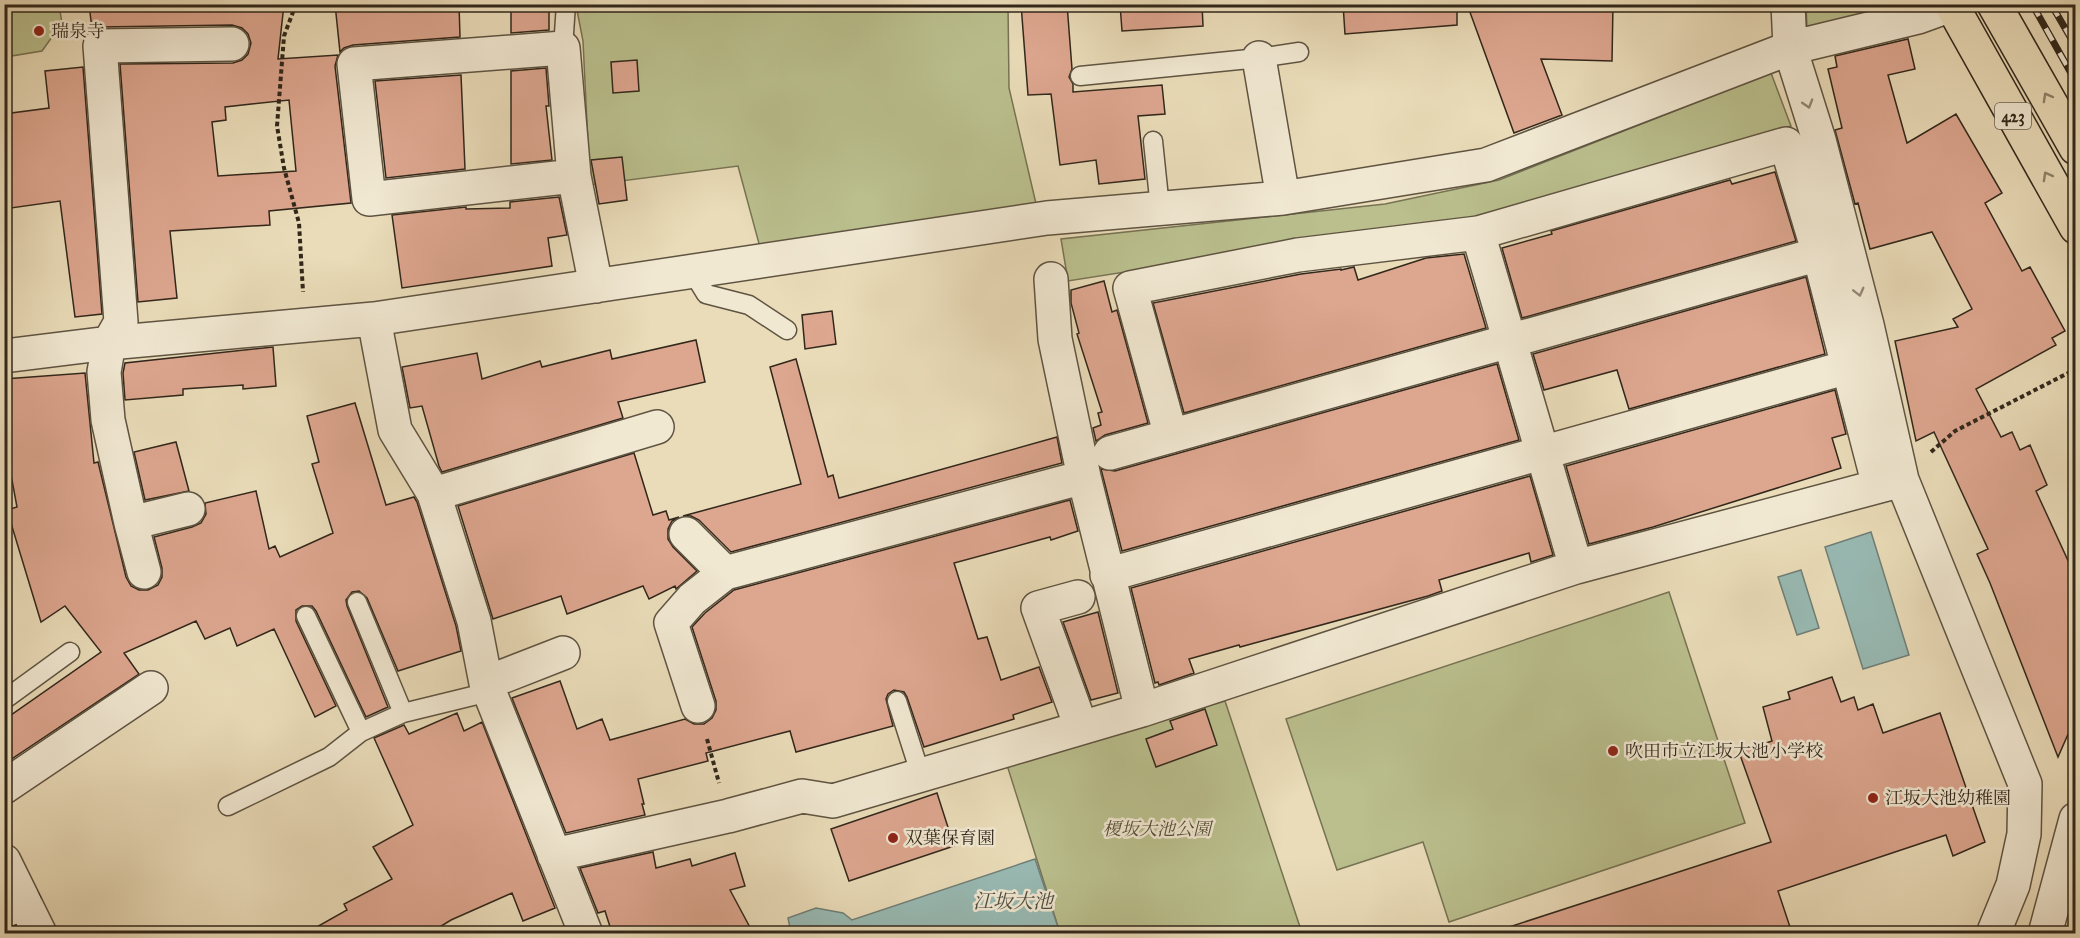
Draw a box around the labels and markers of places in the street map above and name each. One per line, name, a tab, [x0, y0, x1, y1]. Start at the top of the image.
place label: 瑞泉寺	[51, 20, 105, 42]
marker: 瑞泉寺	[32, 24, 46, 38]
place label: 吹田市立江坂大池小学校	[1625, 740, 1823, 762]
marker: 吹田市立江坂大池小学校	[1606, 744, 1620, 758]
place label: 江坂大池幼稚園	[1885, 787, 2011, 809]
marker: 江坂大池幼稚園	[1866, 791, 1880, 805]
place label: 双葉保育園	[905, 827, 995, 849]
marker: 双葉保育園	[886, 831, 900, 845]

